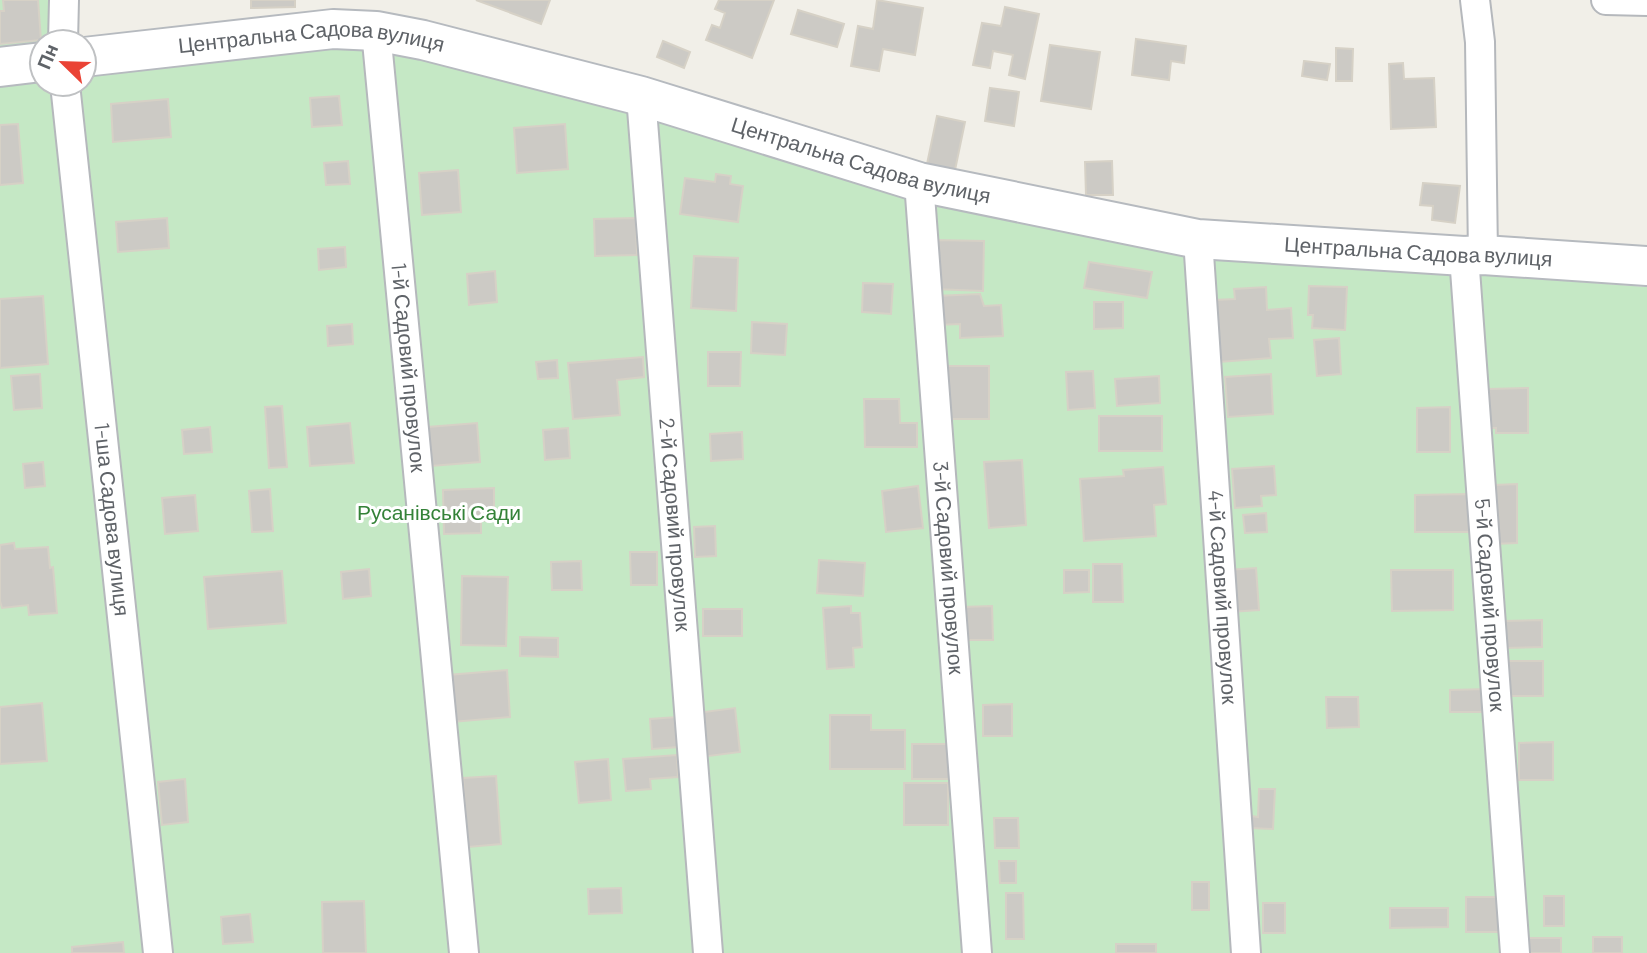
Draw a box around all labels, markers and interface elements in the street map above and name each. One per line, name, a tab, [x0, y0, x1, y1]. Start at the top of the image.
street label: Центральна Садова вулиця	[177, 14, 448, 57]
north arrow	[28, 28, 98, 98]
text: Пн	[31, 40, 62, 72]
street label: Центральна Садова вулиця	[729, 111, 993, 207]
street label: Центральна Садова вулиця	[1284, 231, 1553, 271]
street label: 1-й Садовий провулок	[387, 261, 432, 474]
street label: 2-й Садовий провулок	[655, 417, 697, 633]
street label: 1-ша Садова вулиця	[90, 421, 136, 617]
street label: 3-й Садовий провулок	[929, 460, 970, 676]
street label: 4-й Садовий провулок	[1204, 489, 1243, 706]
street label: 5-й Садовий провулок	[1471, 497, 1511, 713]
park label: Русанівські Сади	[357, 499, 521, 524]

